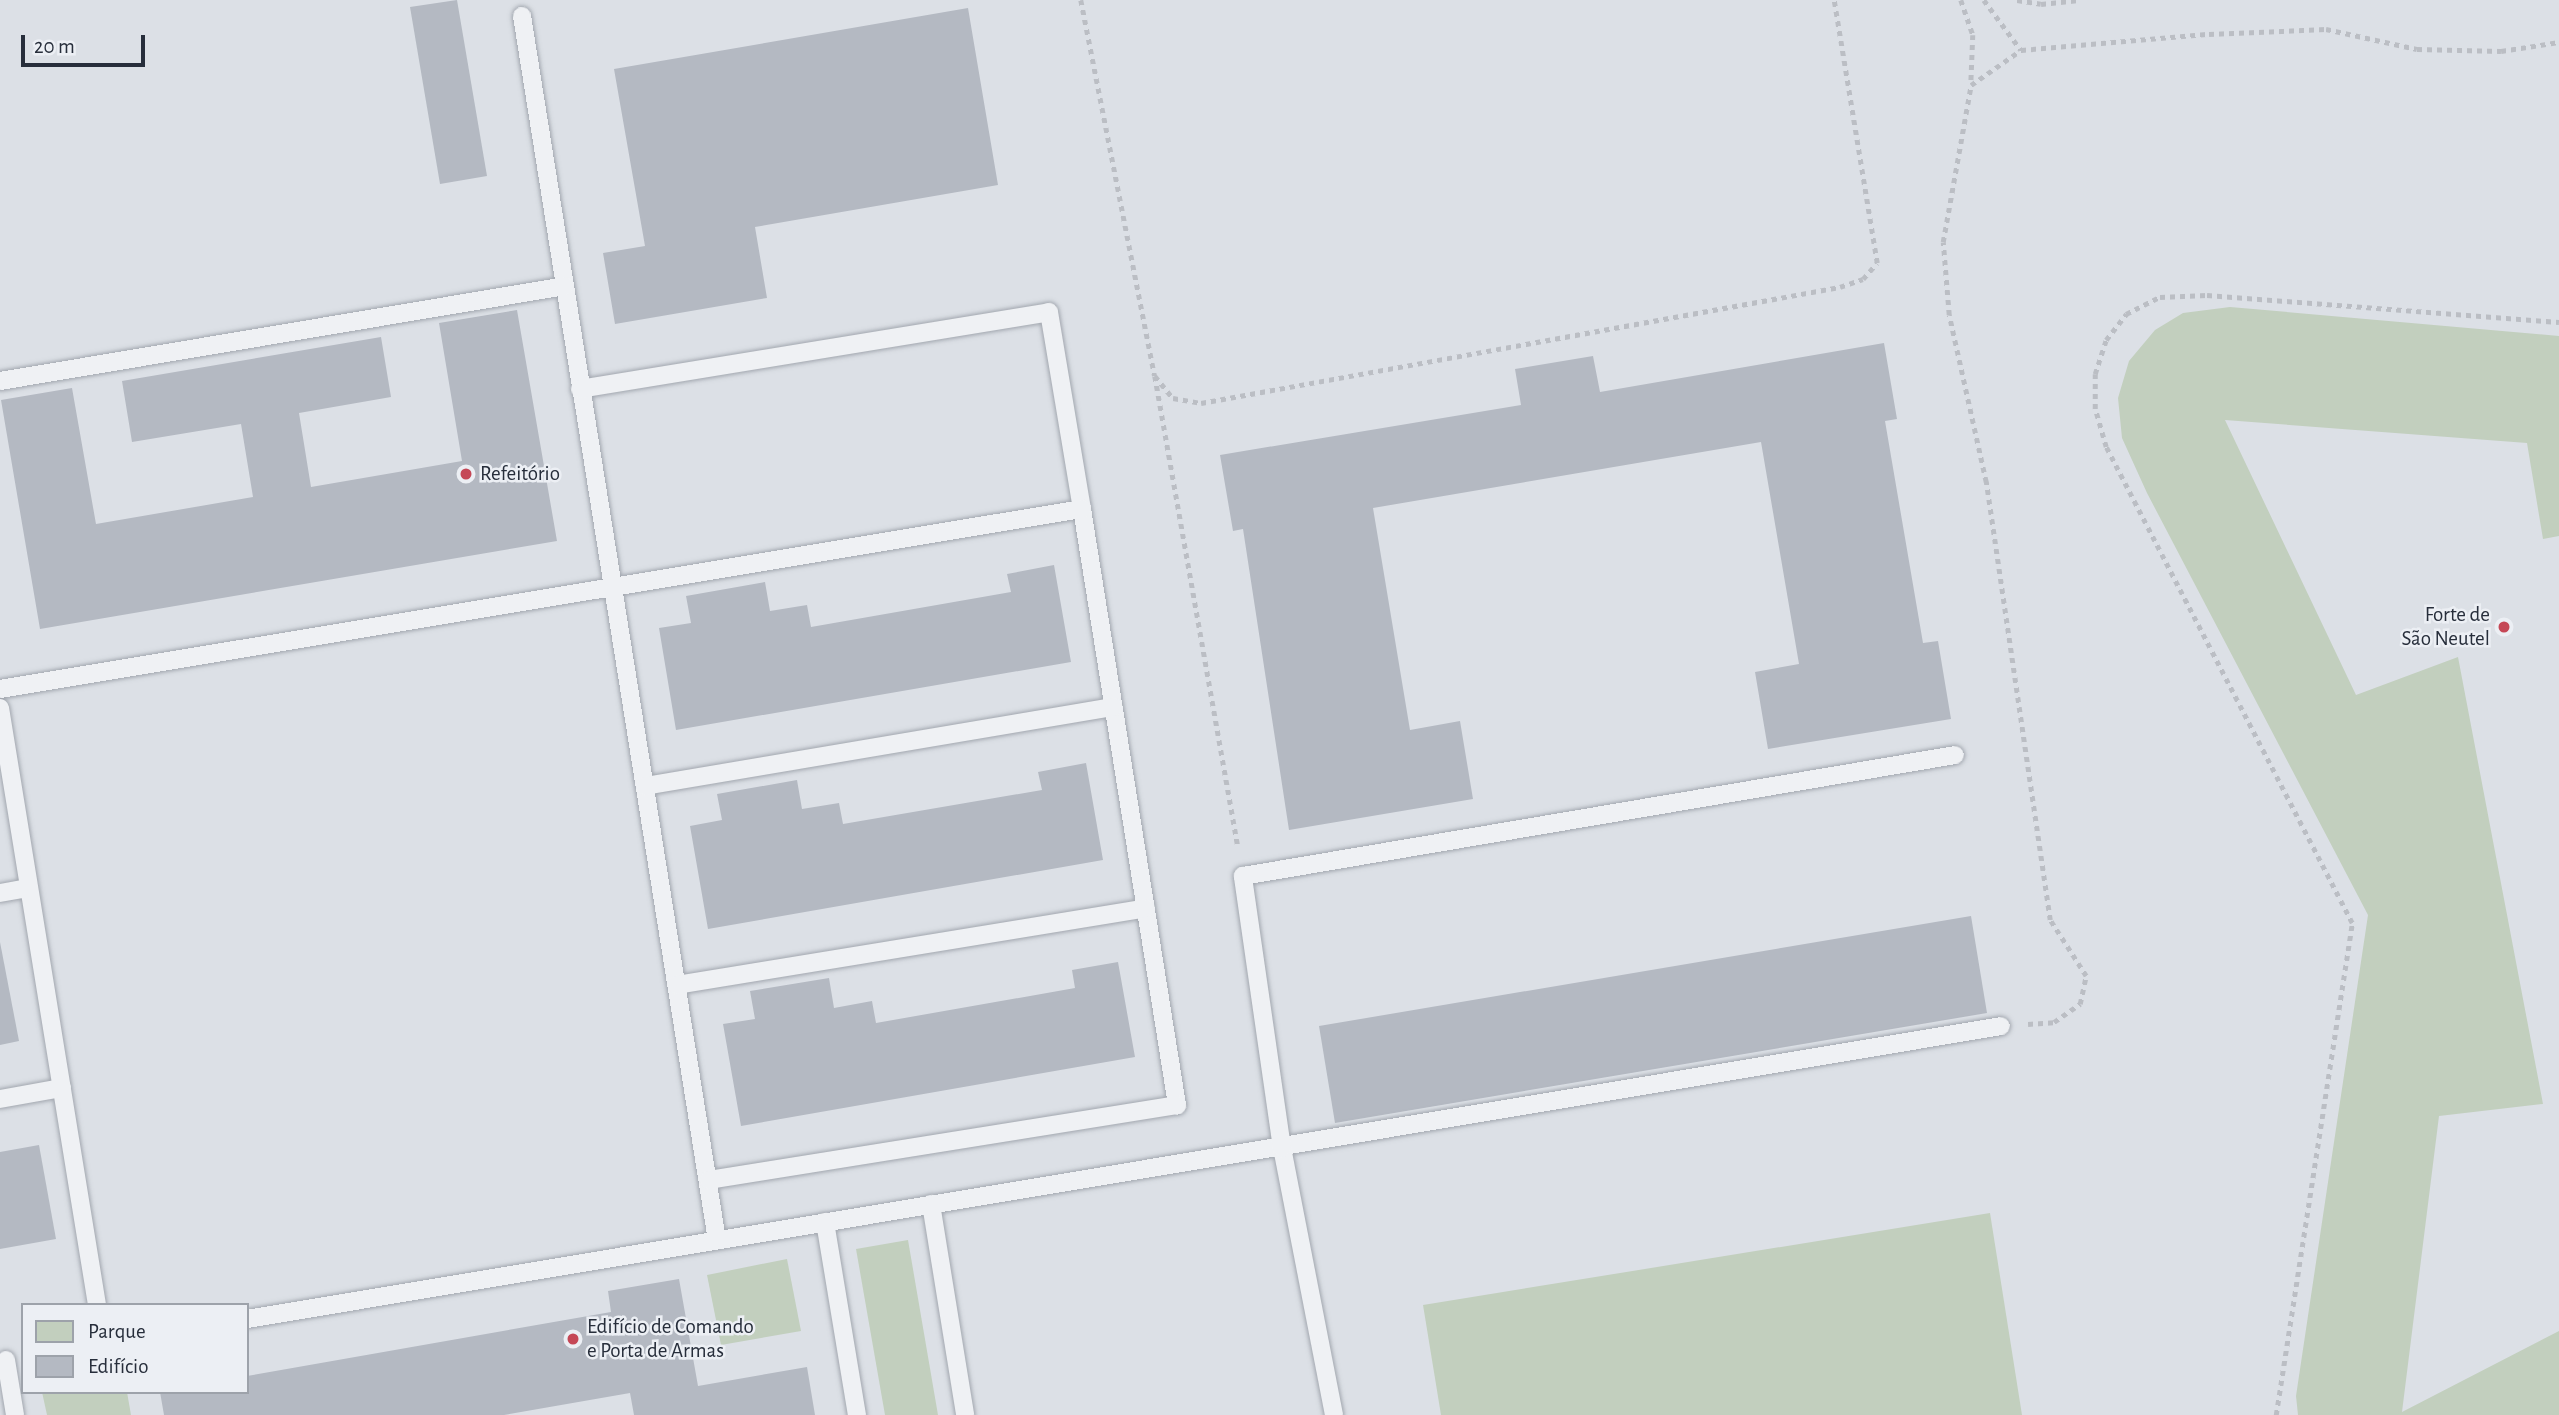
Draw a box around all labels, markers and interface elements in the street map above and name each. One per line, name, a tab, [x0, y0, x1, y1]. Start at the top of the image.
scale bar	[24, 21, 149, 65]
text: 20 m	[34, 36, 75, 57]
place label: Refeitório	[480, 461, 560, 487]
marker: Refeitório	[458, 466, 474, 482]
place label: Forte de São Neutel	[2401, 602, 2490, 652]
marker: Forte de São Neutel	[2496, 619, 2512, 635]
legend	[21, 1303, 248, 1394]
place label: Edifício de Comando e Porta de Armas	[587, 1314, 754, 1364]
text: Parque	[88, 1321, 146, 1342]
marker: Edifício de Comando e Porta de Armas	[565, 1331, 581, 1347]
text: Edifício	[88, 1356, 148, 1377]

